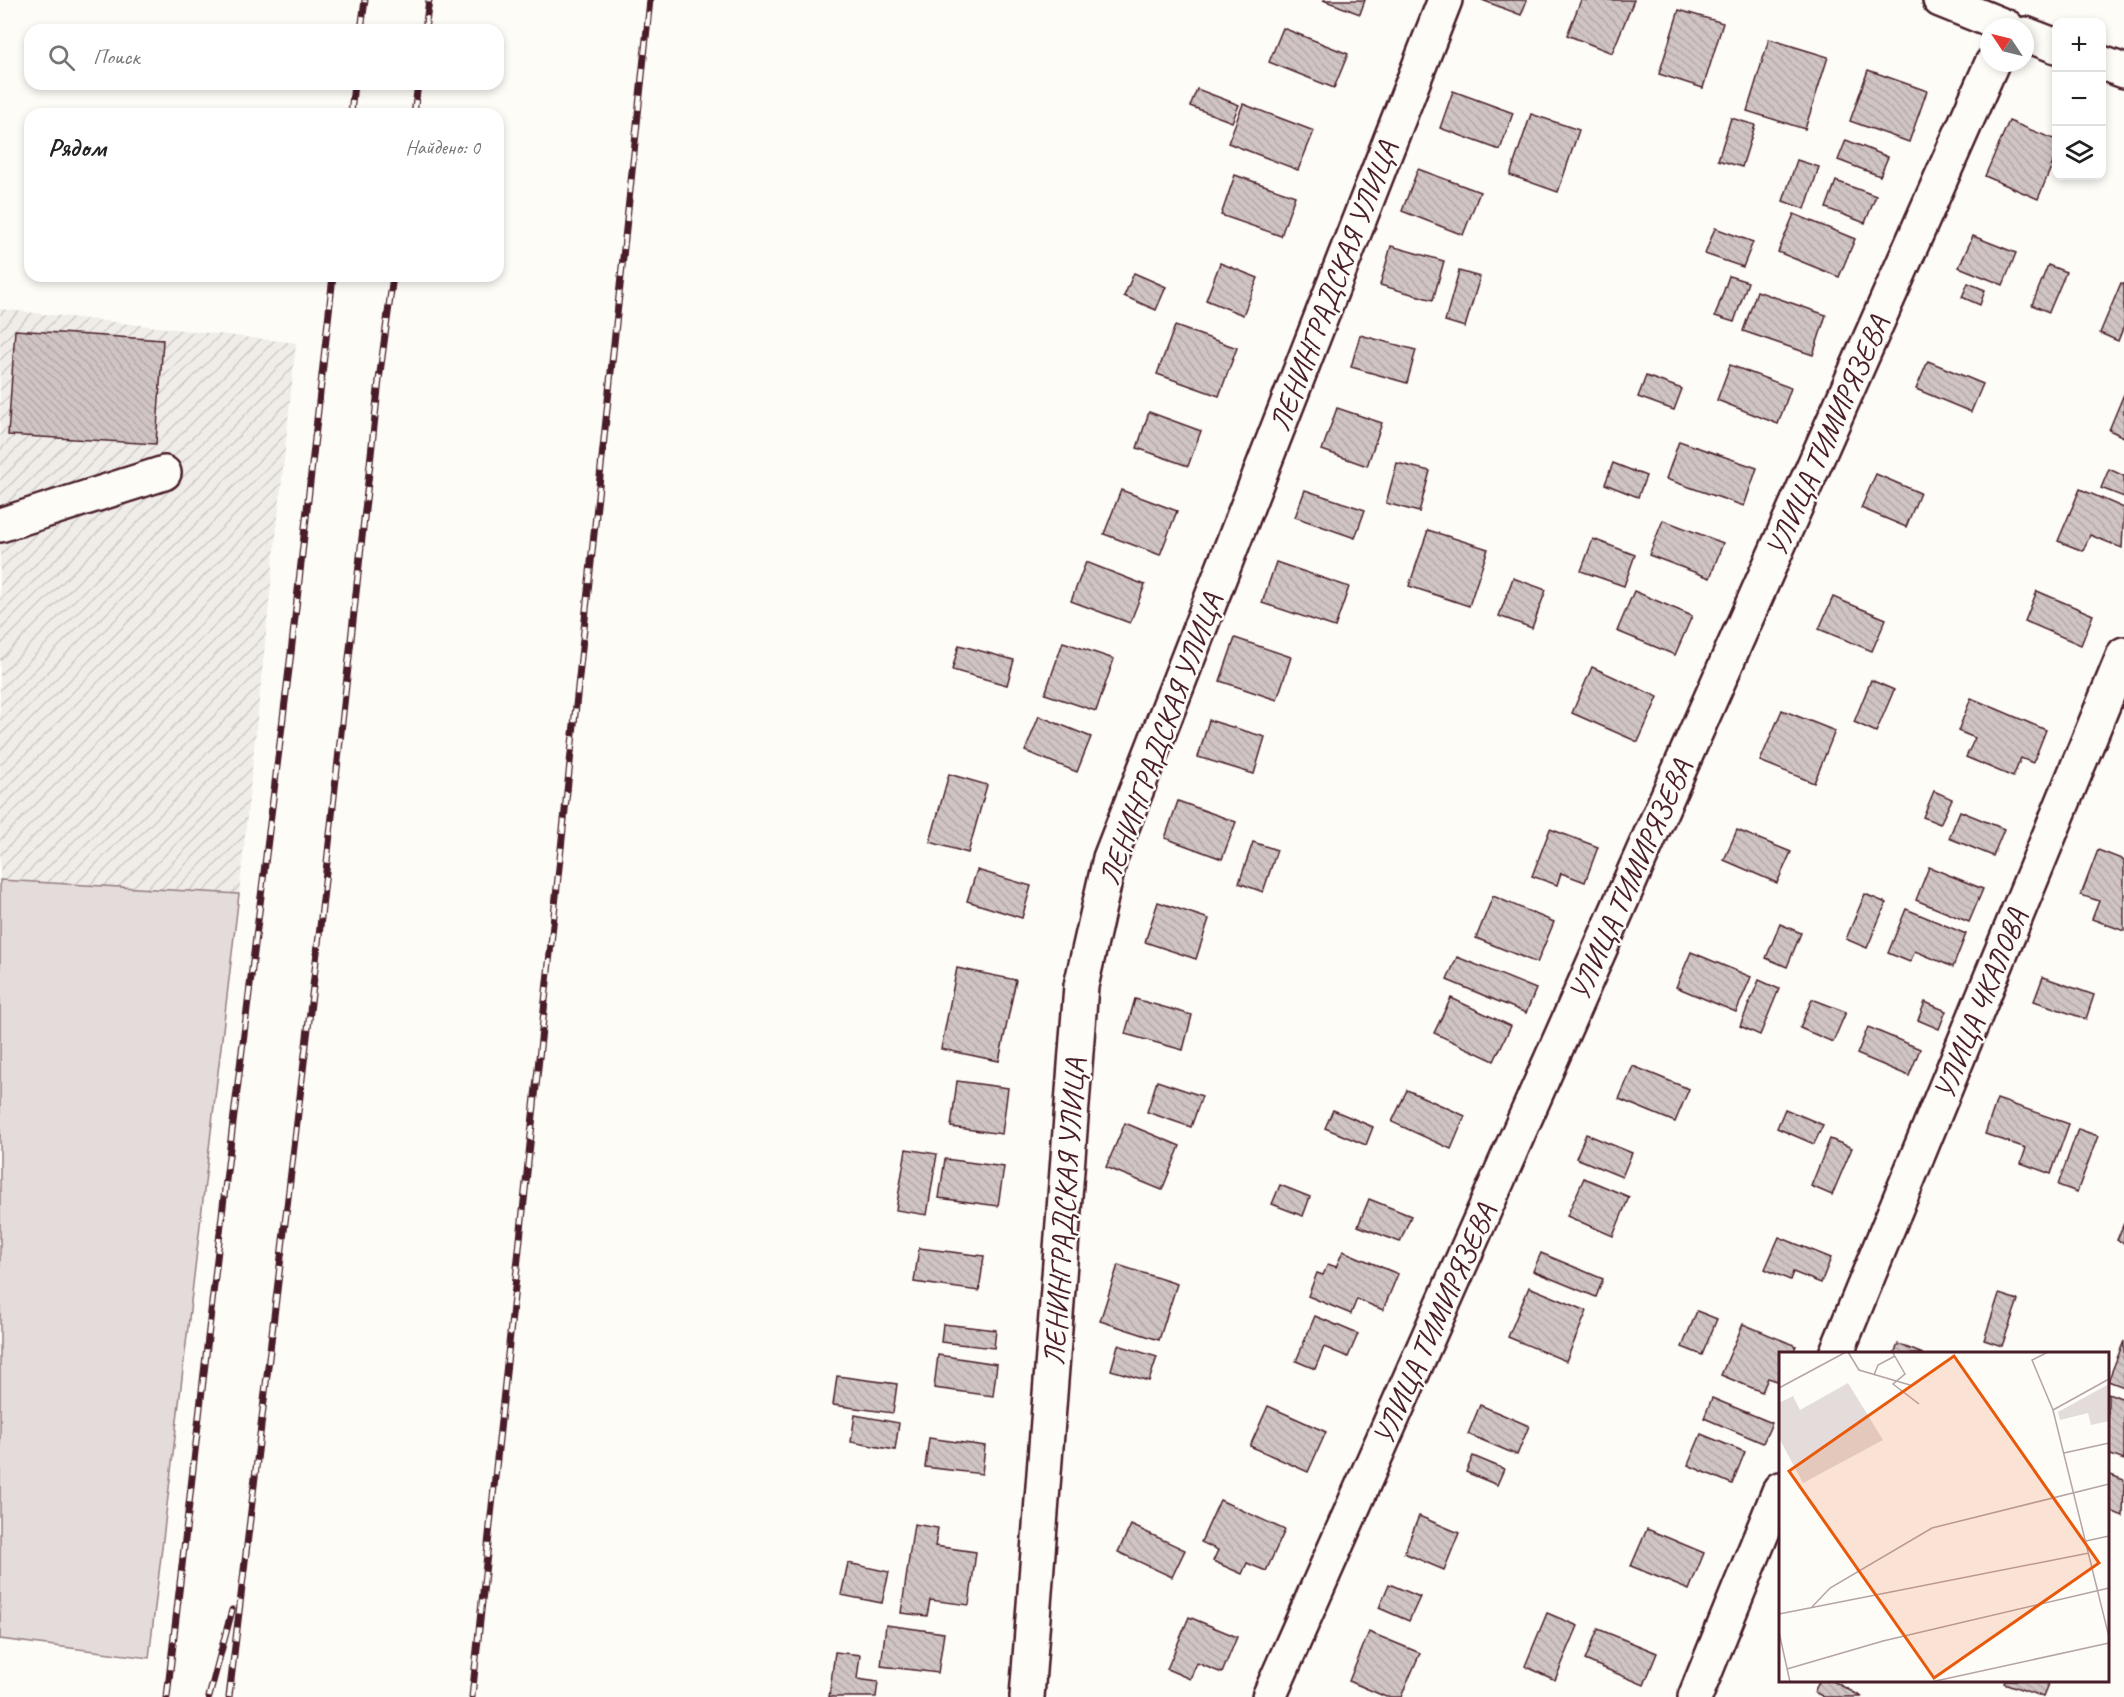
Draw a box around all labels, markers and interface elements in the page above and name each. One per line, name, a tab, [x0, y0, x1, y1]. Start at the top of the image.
north arrow	[1980, 18, 2034, 72]
map controls	[2052, 18, 2106, 180]
button: +	[2052, 18, 2106, 72]
search box	[24, 24, 504, 90]
icon: search	[45, 41, 78, 74]
text: Поиск	[93, 43, 139, 71]
button: −	[2052, 72, 2106, 126]
button: layers	[2052, 126, 2106, 180]
text: Рядом	[48, 131, 106, 164]
text: Найдено: 0	[405, 135, 480, 160]
street label: ЛЕНИНГРАДСКАЯ УЛИЦА	[1260, 135, 1406, 436]
street label: УЛИЦА ТИМИРЯЗЕВА	[1757, 309, 1898, 562]
street label: ЛЕНИНГРАДСКАЯ УЛИЦА	[1090, 587, 1231, 890]
street label: УЛИЦА ТИМИРЯЗЕВА	[1560, 753, 1701, 1006]
street label: УЛИЦА ЧКАЛОВА	[1925, 902, 2036, 1105]
street label: ЛЕНИНГРАДСКАЯ УЛИЦА	[1034, 1056, 1094, 1367]
street label: УЛИЦА ТИМИРЯЗЕВА	[1364, 1197, 1505, 1450]
inset map	[1779, 1352, 2109, 1682]

